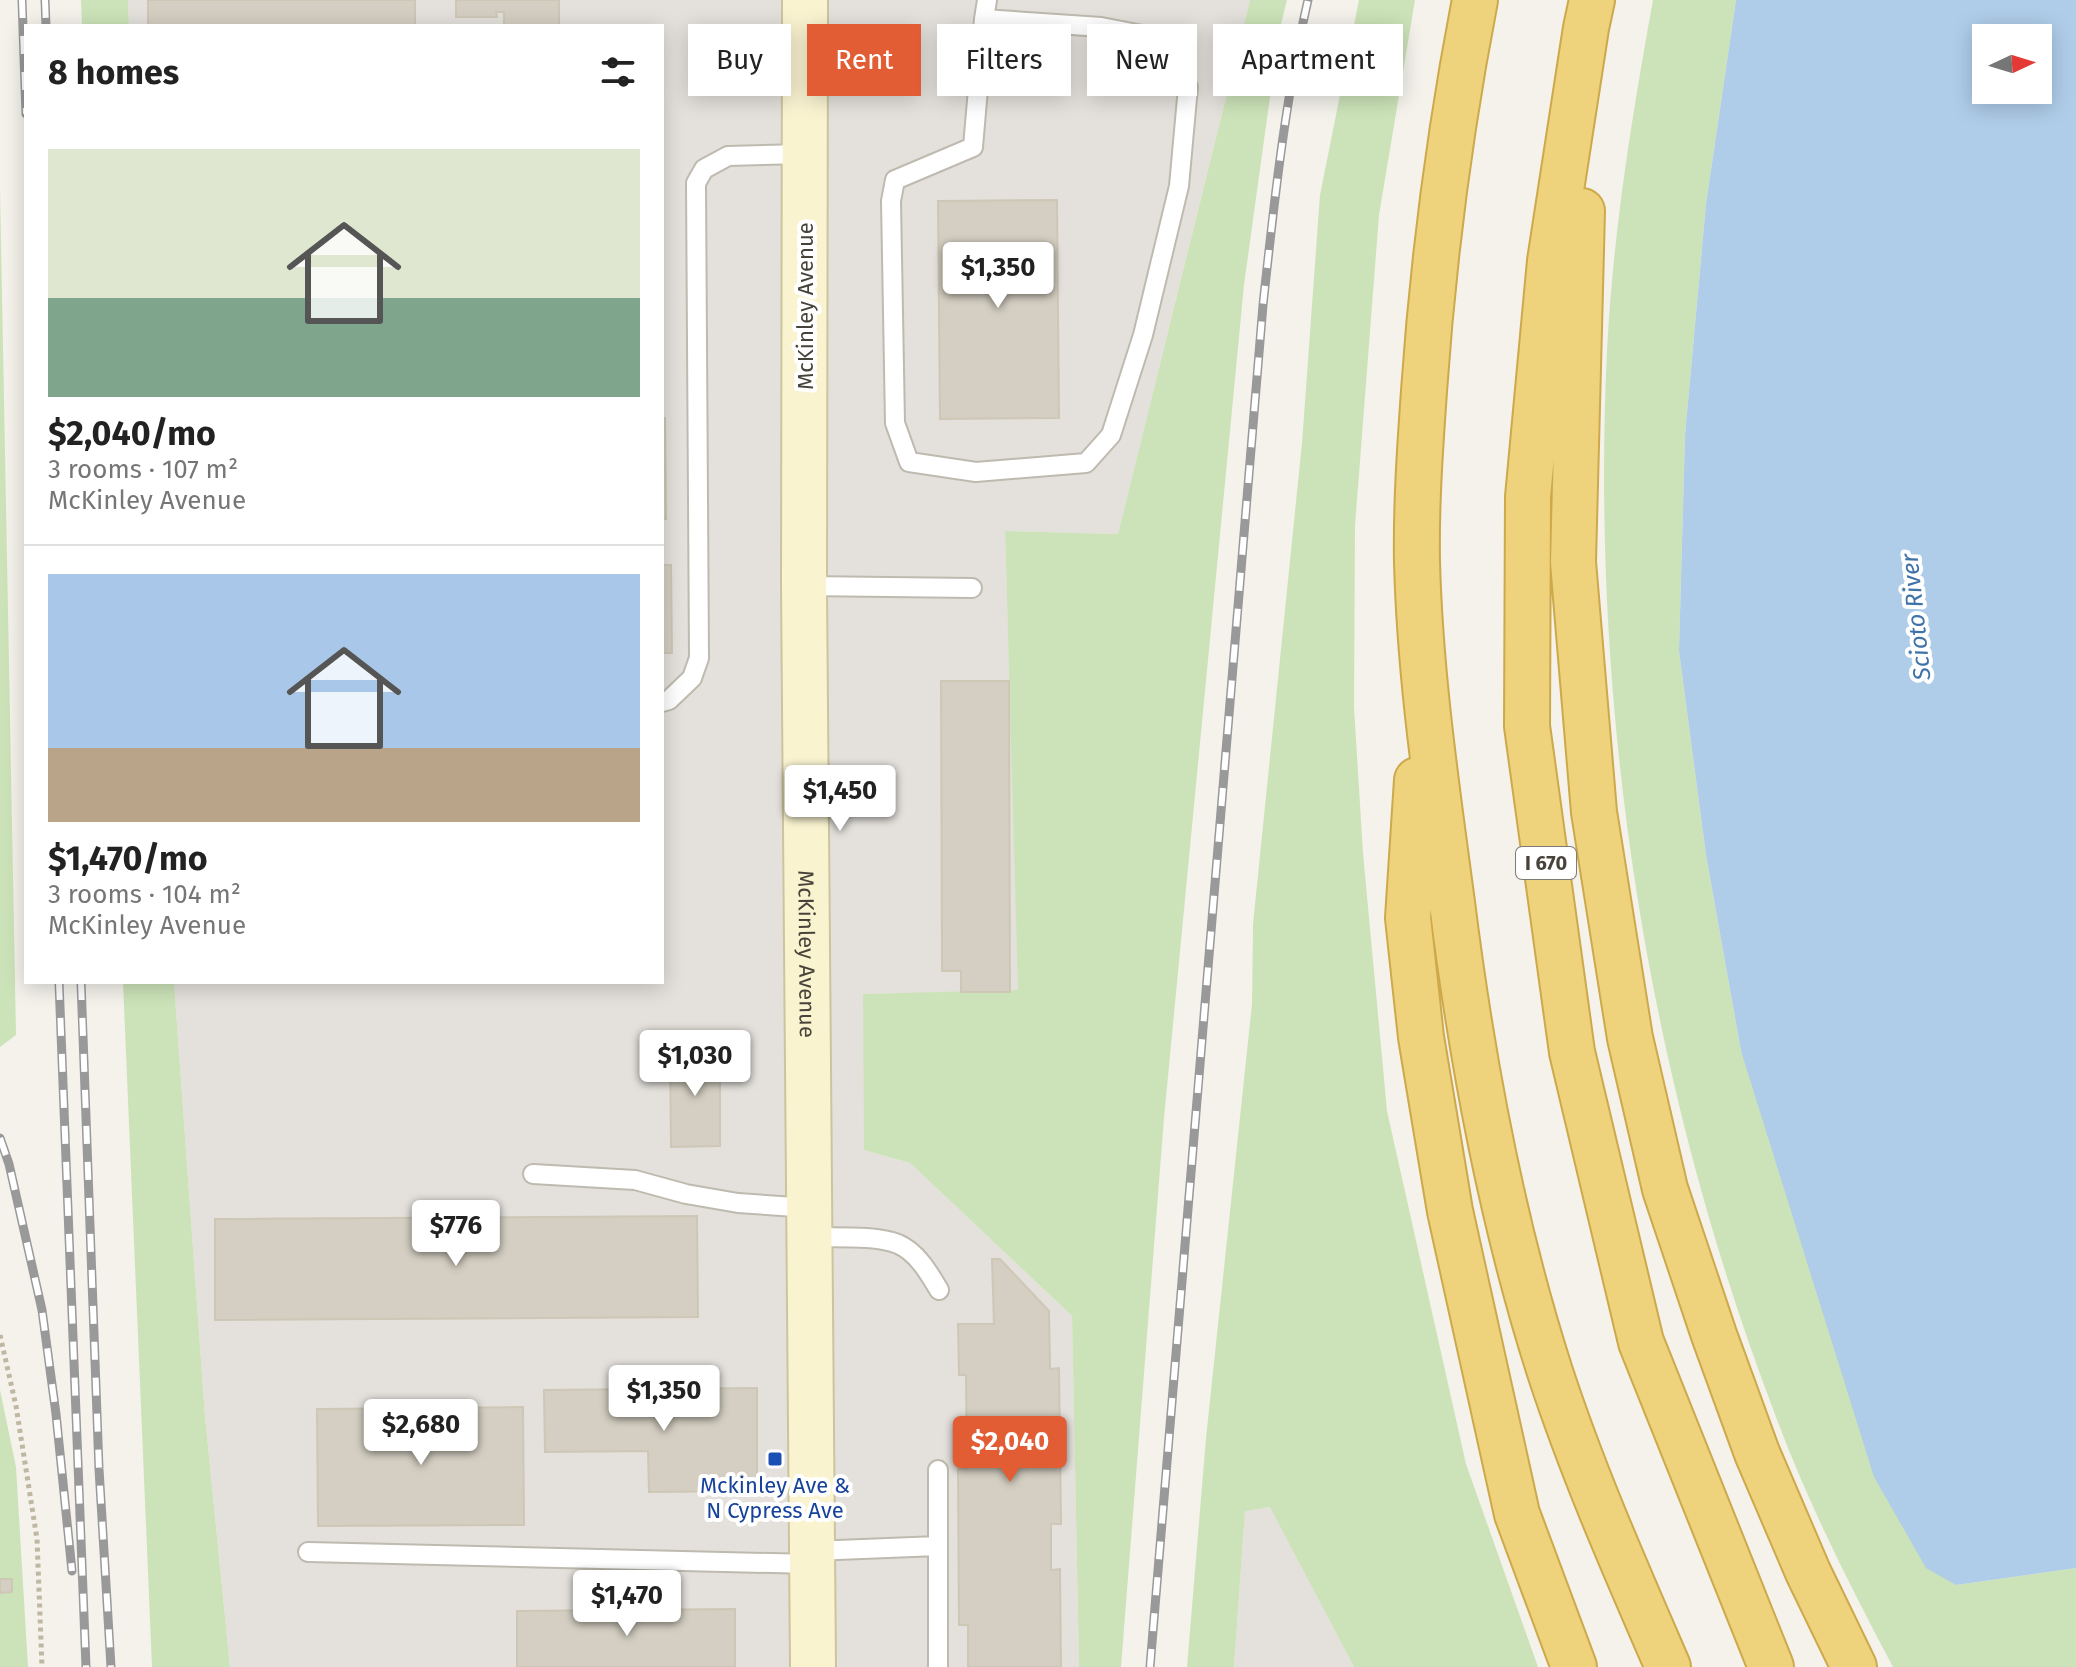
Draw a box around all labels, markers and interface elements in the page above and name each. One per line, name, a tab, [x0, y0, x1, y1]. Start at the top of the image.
chip: Buy	[688, 24, 791, 96]
chip: Rent	[807, 24, 921, 96]
chip: Filters	[937, 24, 1071, 96]
chip: New	[1087, 24, 1197, 96]
chip: Apartment	[1213, 24, 1403, 96]
north arrow	[1972, 24, 2052, 104]
map controls	[1972, 24, 2052, 104]
icon: filters	[596, 50, 640, 94]
text: 8 homes	[48, 52, 179, 93]
icon: home	[272, 201, 416, 345]
street label: McKinley Avenue	[792, 222, 819, 390]
pin: $1,350	[933, 242, 1063, 310]
text: $1,350	[961, 252, 1035, 283]
text: $2,040/mo	[48, 413, 216, 454]
text: 3 rooms · 107 m²	[48, 454, 238, 485]
text: McKinley Avenue	[48, 485, 246, 516]
water label: Scioto River	[1895, 551, 1937, 683]
icon: home	[272, 626, 416, 770]
pin: $1,450	[775, 765, 905, 833]
text: $1,450	[803, 775, 877, 806]
text: $1,470/mo	[48, 838, 208, 879]
road number: I 670	[1516, 847, 1576, 879]
street label: McKinley Avenue	[792, 870, 821, 1038]
text: 3 rooms · 104 m²	[48, 879, 241, 910]
text: McKinley Avenue	[48, 910, 246, 941]
pin: $1,030	[630, 1030, 760, 1098]
text: $1,030	[658, 1040, 732, 1071]
pin: $776	[409, 1200, 503, 1268]
text: $776	[430, 1210, 482, 1241]
pin: $1,350	[599, 1365, 729, 1433]
text: $1,350	[627, 1375, 701, 1406]
pin: $2,680	[356, 1399, 486, 1467]
text: $2,680	[382, 1409, 460, 1440]
pin: $2,040	[945, 1416, 1075, 1484]
text: $2,040	[971, 1426, 1049, 1457]
marker: Mckinley Ave & N Cypress Ave	[766, 1450, 784, 1468]
place label: Mckinley Ave & N Cypress Ave	[700, 1472, 850, 1524]
pin: $1,470	[562, 1570, 692, 1638]
text: $1,470	[591, 1580, 663, 1611]

